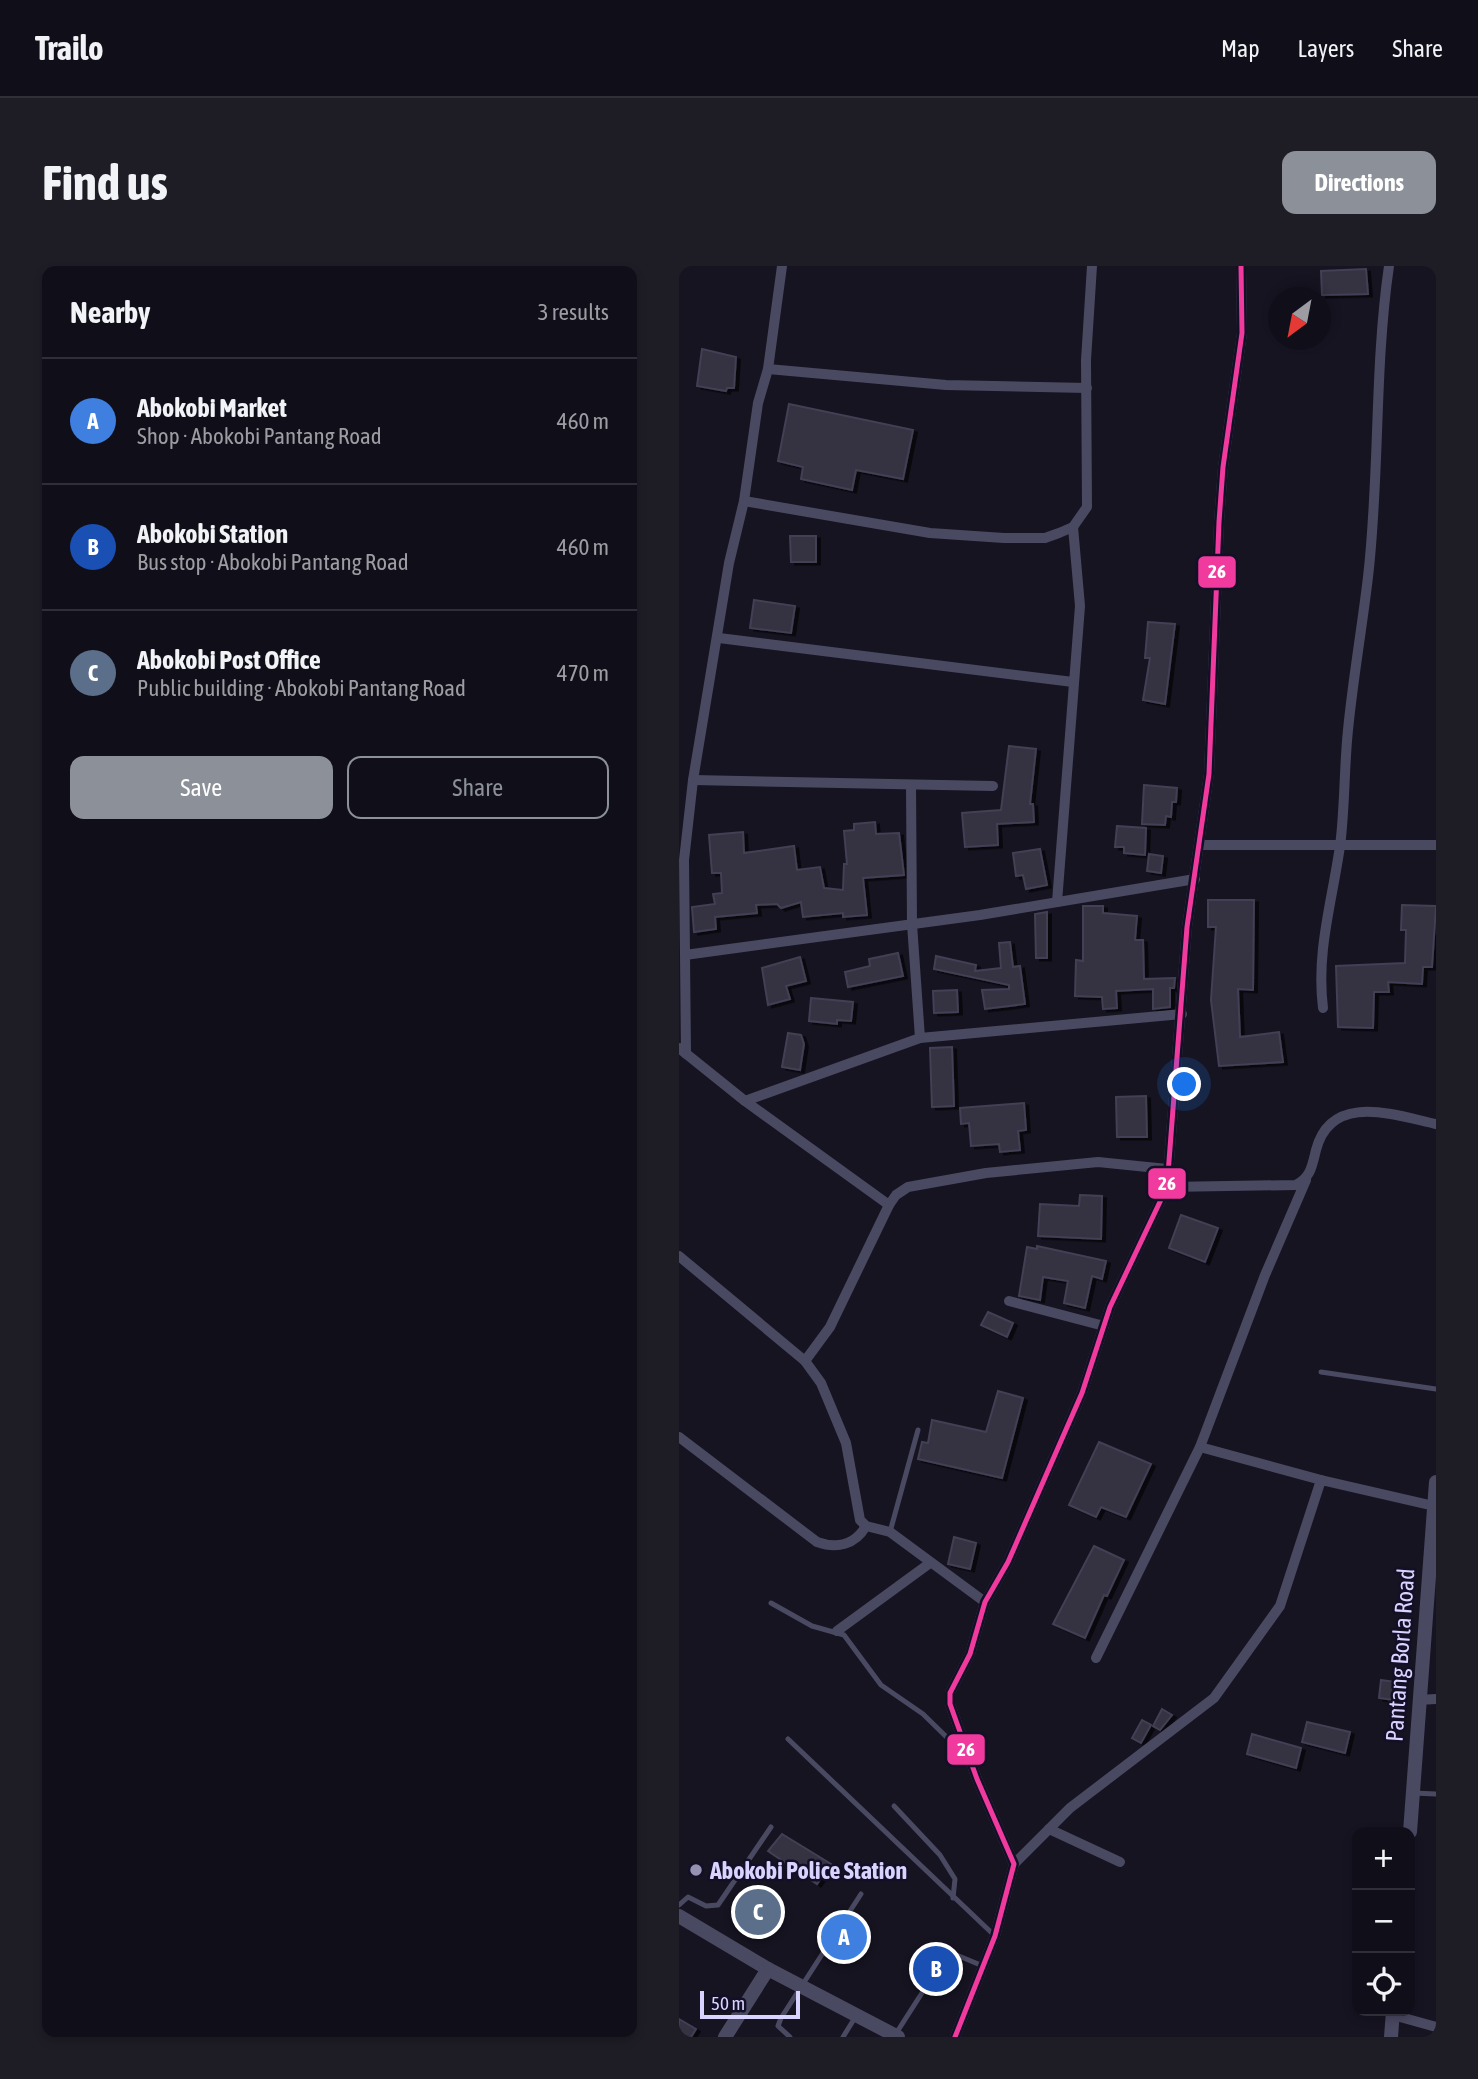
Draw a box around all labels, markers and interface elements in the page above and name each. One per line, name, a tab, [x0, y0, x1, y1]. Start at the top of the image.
text: Trailo	[35, 29, 103, 67]
text: Map	[1221, 35, 1260, 62]
text: Layers	[1298, 35, 1354, 62]
text: Share	[1392, 35, 1443, 62]
button: Directions	[1282, 151, 1436, 214]
text: Find us	[42, 154, 168, 210]
north arrow	[1268, 287, 1331, 350]
text: Nearby	[70, 295, 150, 329]
text: 3 results	[538, 299, 609, 325]
text: Abokobi Market	[137, 393, 287, 423]
text: A	[87, 408, 99, 434]
text: 460 m	[557, 408, 609, 434]
text: Shop · Abokobi Pantang Road	[137, 423, 382, 449]
text: Abokobi Station	[137, 519, 288, 549]
text: B	[88, 534, 98, 560]
text: 460 m	[557, 534, 609, 560]
text: Bus stop · Abokobi Pantang Road	[137, 549, 409, 575]
line badge: 26	[1197, 555, 1237, 589]
text: 26	[1208, 560, 1226, 582]
text: Abokobi Post Office	[137, 645, 321, 675]
text: C	[88, 660, 98, 686]
text: 470 m	[557, 660, 609, 686]
text: Public building · Abokobi Pantang Road	[137, 675, 466, 701]
button: Save	[70, 756, 333, 819]
button: Share	[347, 756, 609, 819]
your location	[1167, 1067, 1201, 1101]
line badge: 26	[1147, 1167, 1187, 1200]
text: 26	[1158, 1172, 1176, 1194]
street label: Pantang Borla Road	[1380, 1567, 1420, 1743]
line badge: 26	[946, 1733, 986, 1766]
text: 26	[957, 1738, 975, 1760]
map controls	[1352, 1827, 1415, 2016]
button: +	[1352, 1827, 1415, 1890]
place label: Abokobi Police Station	[709, 1857, 907, 1884]
marker: Abokobi Police Station	[688, 1862, 704, 1878]
pin: C	[735, 1886, 781, 1938]
button: −	[1352, 1890, 1415, 1953]
pin: A	[821, 1911, 867, 1963]
pin: B	[913, 1943, 959, 1995]
button: locate	[1352, 1953, 1415, 2016]
scale bar	[700, 1988, 800, 2020]
text: 50 m	[711, 1992, 745, 2014]

